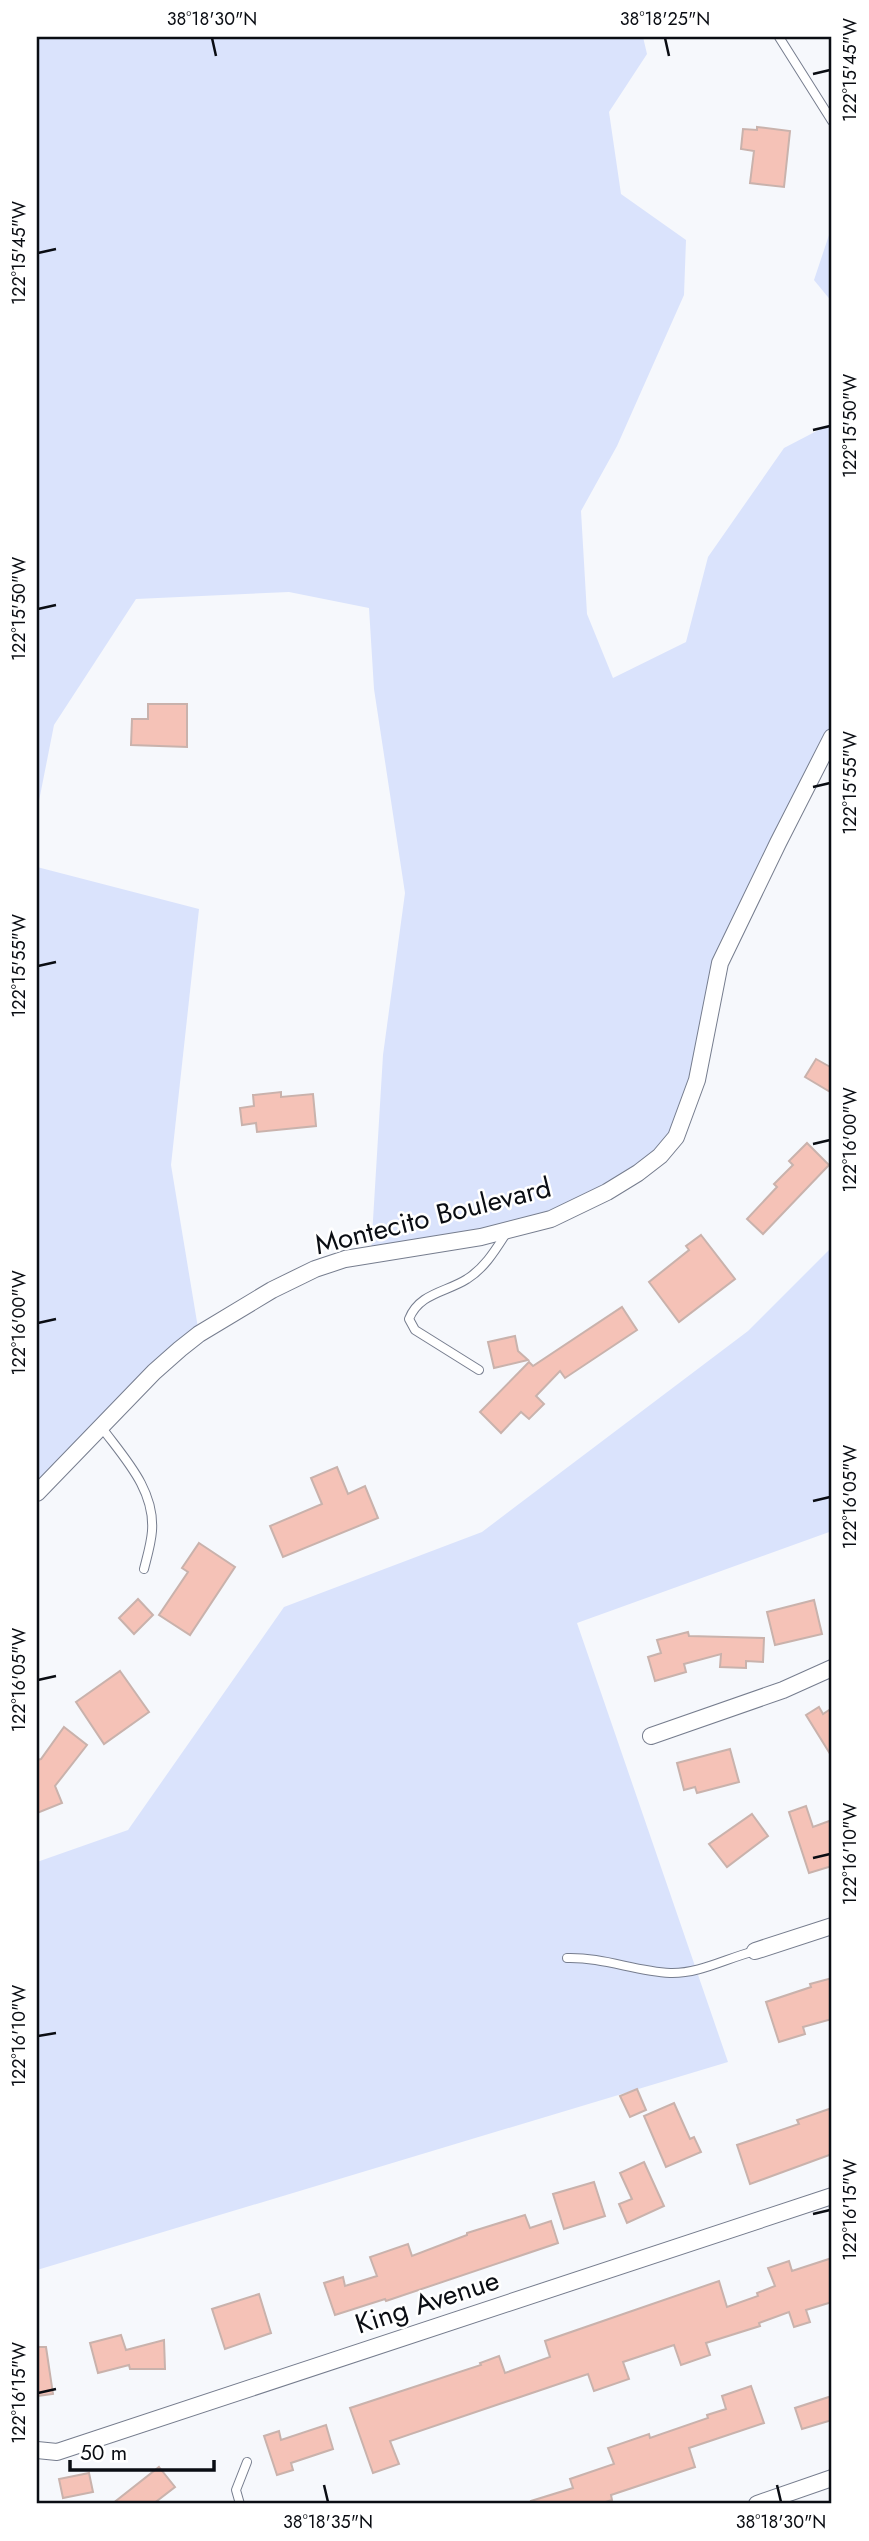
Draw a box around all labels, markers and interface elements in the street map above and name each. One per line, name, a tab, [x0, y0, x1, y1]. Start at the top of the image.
text: 38°18'30"N	[167, 6, 257, 32]
text: 38°18'25"N	[620, 6, 710, 32]
text: 122°15'45"W	[837, 18, 863, 122]
text: 122°15'45"W	[6, 201, 32, 305]
text: 122°15'50"W	[837, 374, 863, 478]
text: 122°15'50"W	[6, 557, 32, 661]
text: 122°15'55"W	[837, 731, 863, 835]
text: 122°15'55"W	[6, 914, 32, 1018]
text: 122°16'00"W	[837, 1087, 863, 1192]
street label: Montecito Boulevard	[310, 1167, 556, 1265]
text: 122°16'00"W	[6, 1270, 32, 1375]
text: 122°16'05"W	[837, 1445, 863, 1549]
text: 122°16'05"W	[6, 1628, 32, 1732]
text: 122°16'10"W	[837, 1803, 863, 1905]
text: 122°16'10"W	[6, 1985, 32, 2087]
text: 122°16'15"W	[837, 2159, 863, 2261]
street label: King Avenue	[350, 2259, 504, 2345]
text: 122°16'15"W	[6, 2342, 32, 2444]
scale bar	[70, 2429, 214, 2473]
text: 50 m	[80, 2438, 127, 2468]
text: 38°18'35"N	[283, 2509, 373, 2535]
text: 38°18'30"N	[736, 2509, 826, 2535]

